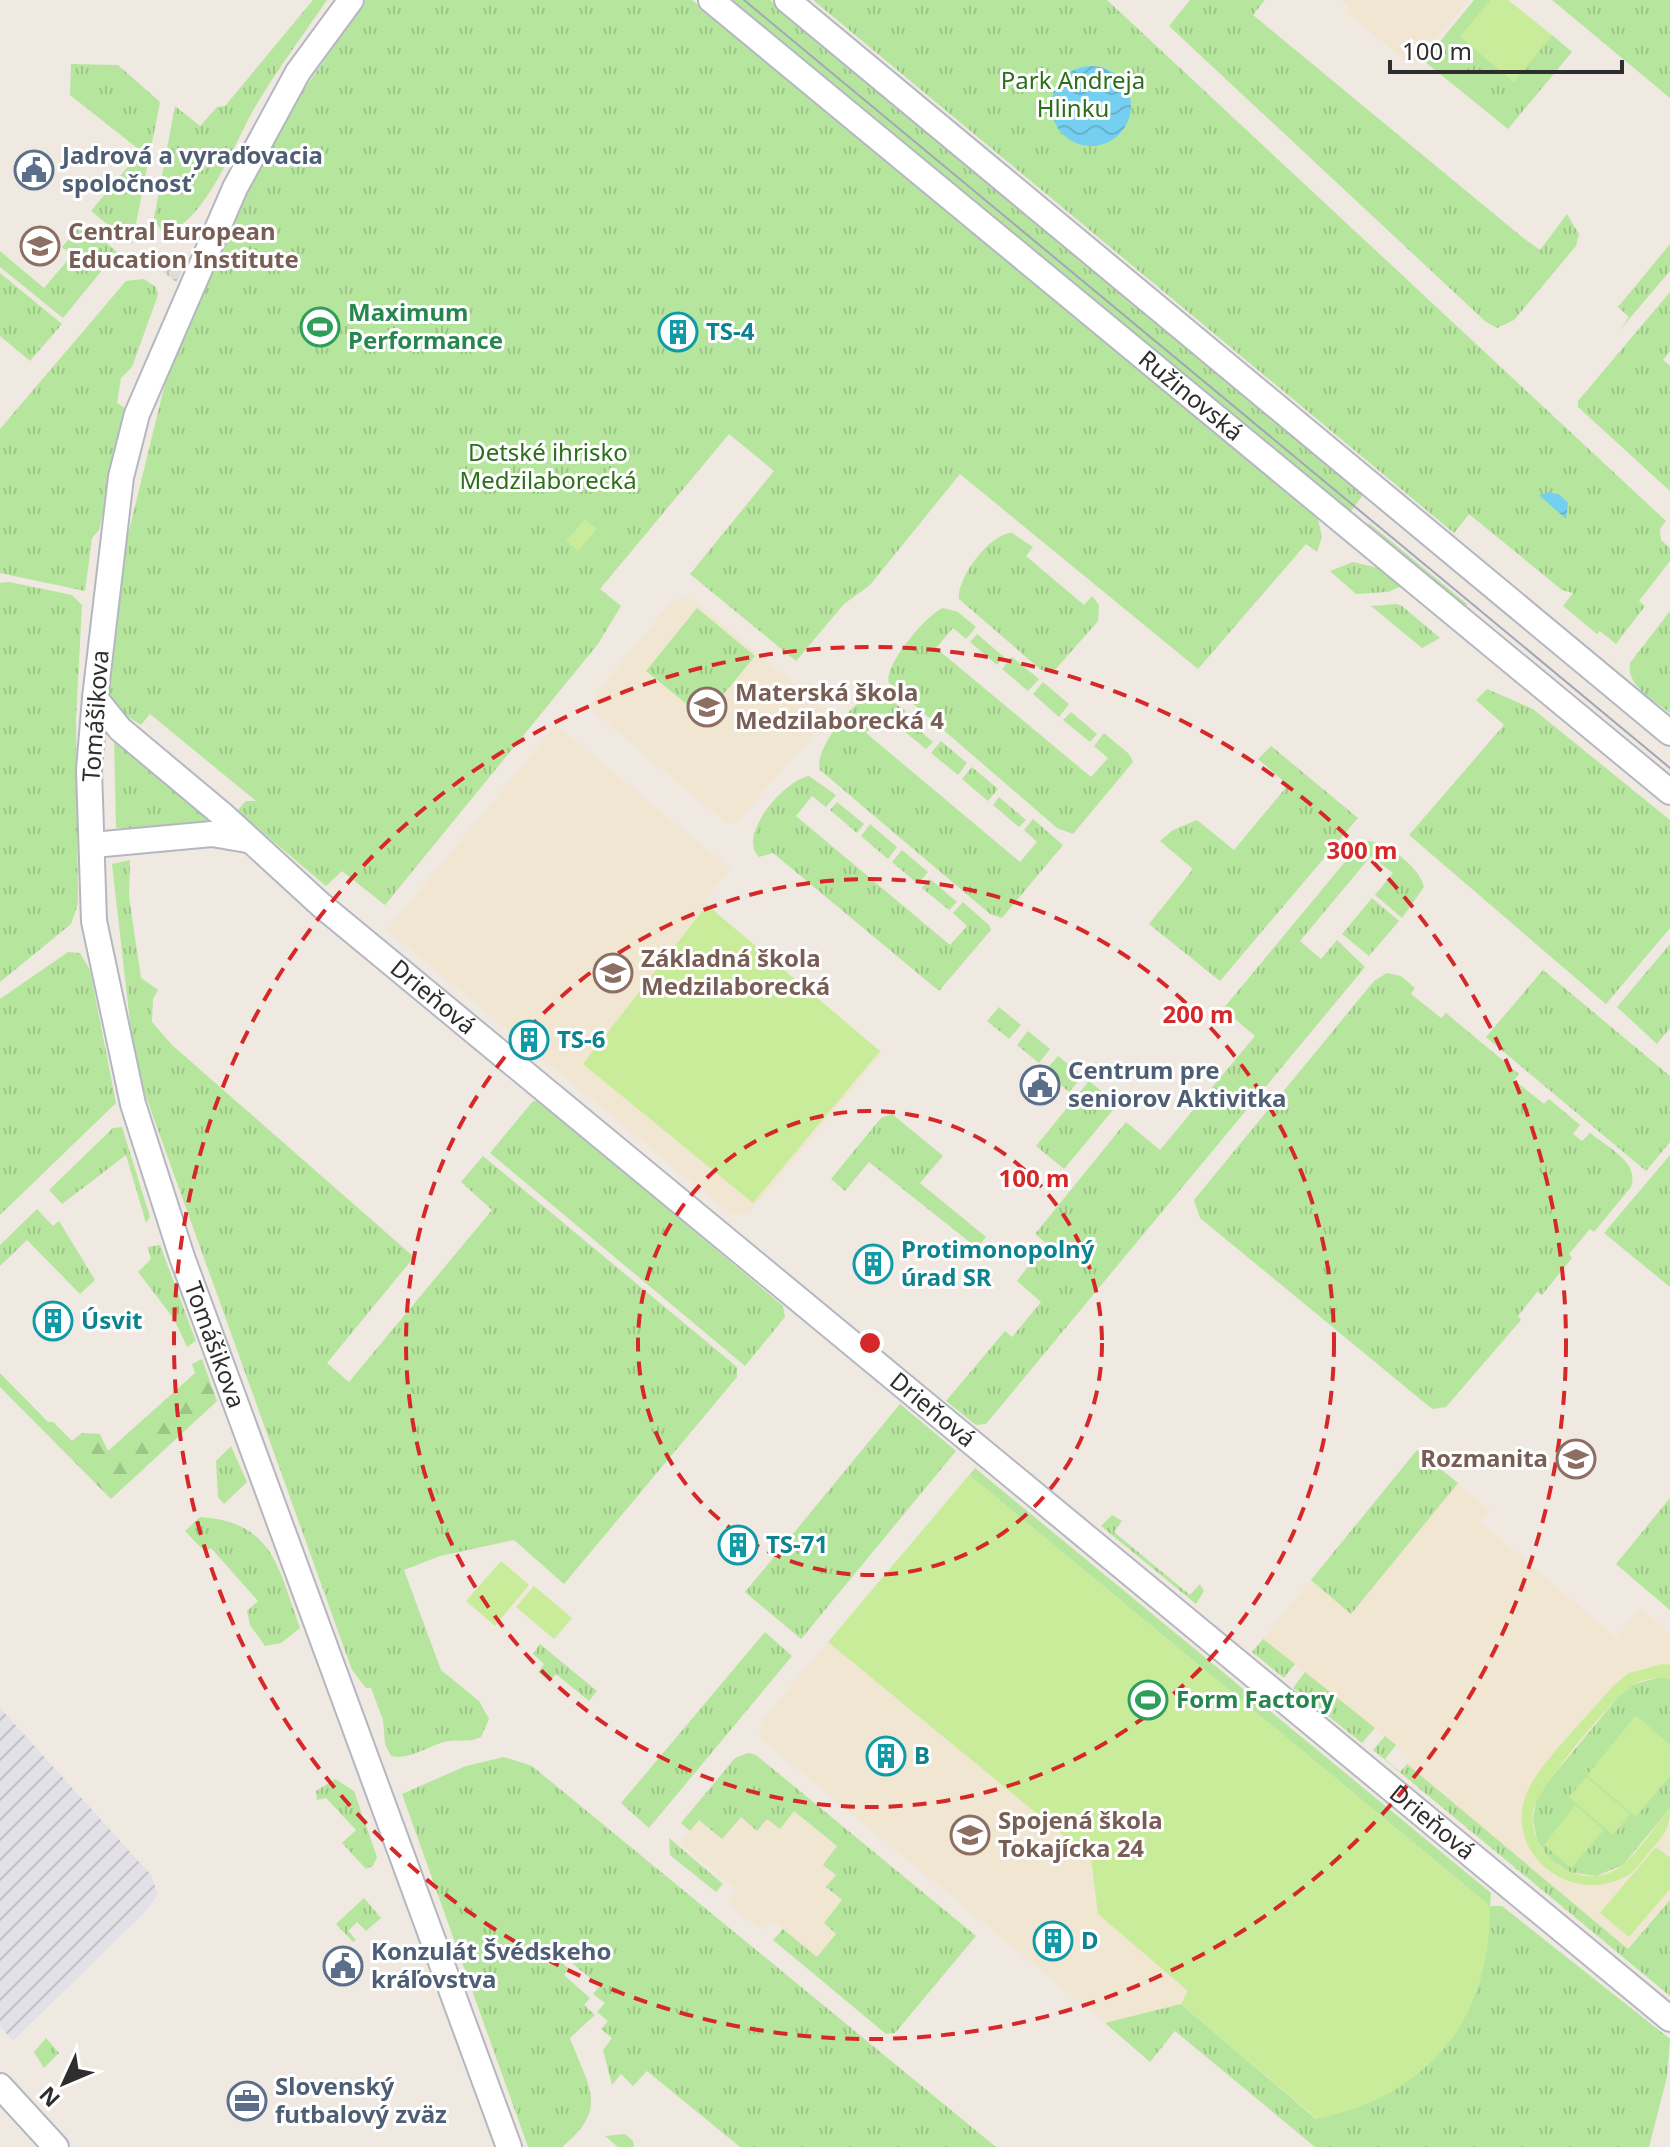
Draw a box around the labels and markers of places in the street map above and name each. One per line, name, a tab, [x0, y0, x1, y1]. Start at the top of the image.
place label: Jadrová a vyraďovacia spoločnosť	[60, 138, 323, 199]
public building icon: Jadrová a vyraďovacia spoločnosť	[13, 149, 55, 191]
place label: Central European Education Institute	[68, 214, 299, 275]
school or university icon: Central European Education Institute	[19, 225, 61, 267]
place label: Maximum Performance	[348, 295, 503, 356]
sports icon: Maximum Performance	[299, 306, 341, 348]
building icon: TS-4	[657, 311, 699, 353]
place label: TS-4	[706, 314, 755, 347]
place label: Materská škola Medzilaborecká 4	[735, 675, 944, 736]
school or university icon: Materská škola Medzilaborecká 4	[686, 686, 728, 728]
place label: Základná škola Medzilaborecká	[641, 941, 830, 1002]
school or university icon: Základná škola Medzilaborecká	[592, 952, 634, 994]
building icon: TS-6	[508, 1019, 550, 1061]
place label: TS-6	[557, 1022, 605, 1055]
place label: Centrum pre seniorov Aktivitka	[1068, 1053, 1287, 1114]
public building icon: Centrum pre seniorov Aktivitka	[1019, 1064, 1061, 1106]
place label: Protimonopolný úrad SR	[901, 1232, 1095, 1293]
building icon: Protimonopolný úrad SR	[852, 1243, 894, 1285]
building icon: Úsvit	[32, 1300, 74, 1342]
place label: Úsvit	[81, 1303, 143, 1336]
centre of rings	[856, 1329, 884, 1357]
school or university icon: Rozmanita	[1555, 1438, 1597, 1480]
place label: Rozmanita	[1420, 1441, 1548, 1474]
building icon: TS-71	[717, 1524, 759, 1566]
place label: TS-71	[766, 1527, 828, 1560]
sports icon: Form Factory	[1127, 1679, 1169, 1721]
place label: Form Factory	[1176, 1682, 1335, 1715]
building icon: B	[865, 1735, 907, 1777]
place label: B	[914, 1738, 930, 1771]
place label: Spojená škola Tokajícka 24	[998, 1803, 1163, 1864]
school or university icon: Spojená škola Tokajícka 24	[949, 1814, 991, 1856]
building icon: D	[1032, 1920, 1074, 1962]
place label: D	[1081, 1923, 1099, 1956]
place label: Konzulát Švédskeho kráľovstva	[371, 1934, 611, 1995]
public building icon: Konzulát Švédskeho kráľovstva	[322, 1945, 364, 1987]
place label: Slovenský futbalový zväz	[275, 2069, 447, 2130]
office icon: Slovenský futbalový zväz	[226, 2080, 268, 2122]

